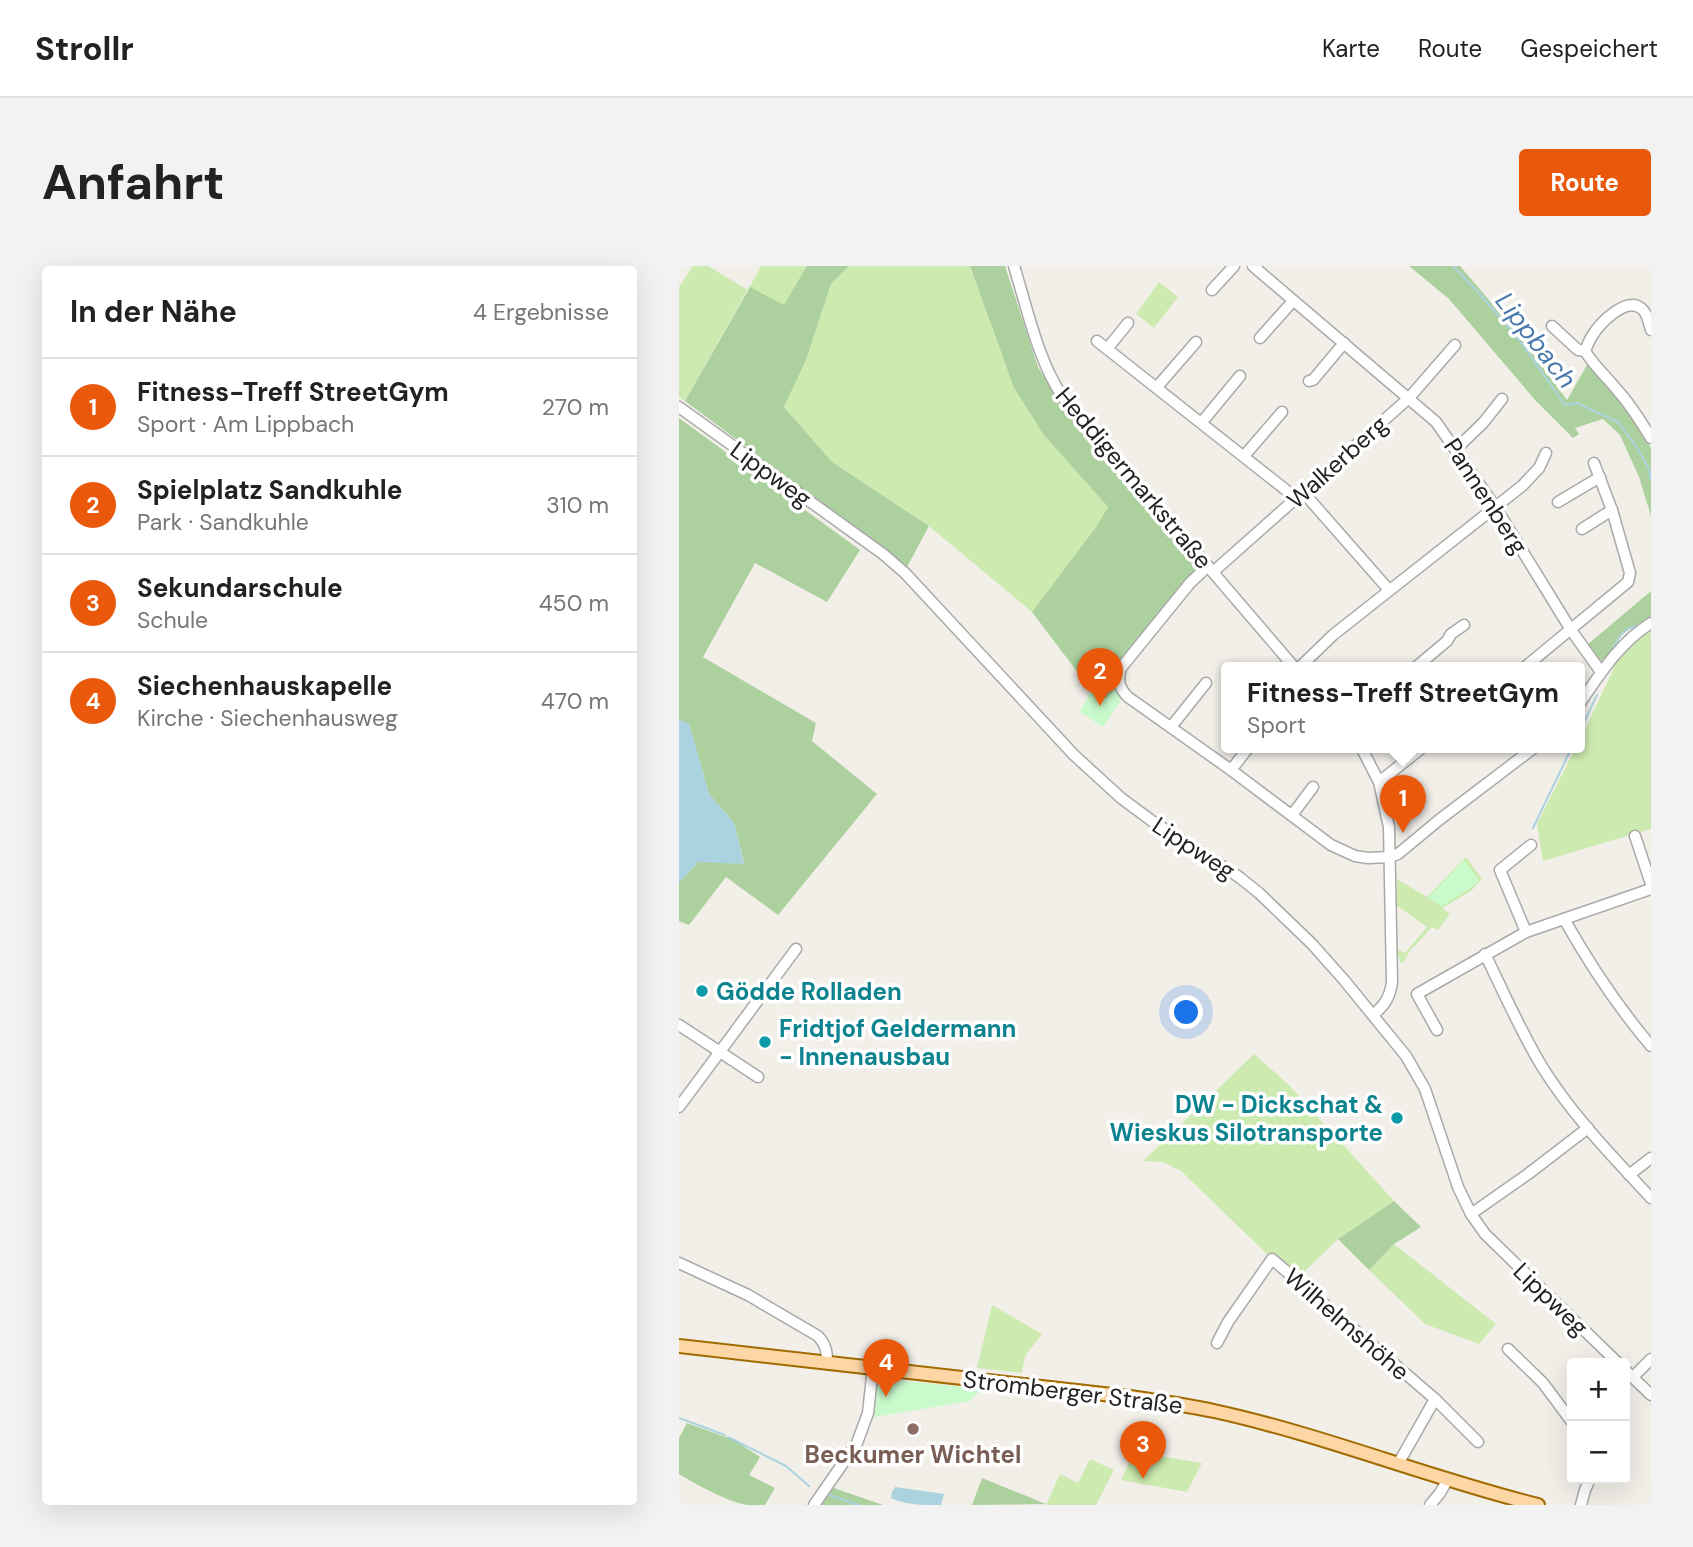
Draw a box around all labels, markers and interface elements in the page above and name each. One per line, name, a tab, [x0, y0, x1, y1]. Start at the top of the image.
text: Strollr	[35, 27, 134, 70]
text: Karte	[1322, 33, 1380, 64]
text: Route	[1418, 33, 1482, 64]
text: Gespeichert	[1520, 33, 1658, 64]
button: Route	[1519, 149, 1651, 216]
text: Anfahrt	[42, 150, 224, 214]
water label: Lippbach	[1488, 285, 1584, 395]
text: In der Nähe	[70, 292, 237, 331]
text: 4 Ergebnisse	[473, 297, 609, 327]
text: Fitness-Treff StreetGym	[137, 375, 449, 409]
street label: Heddigermarkstraße	[1049, 381, 1219, 575]
text: 1	[89, 392, 97, 422]
text: 270 m	[542, 392, 609, 422]
text: Sport · Am Lippbach	[137, 409, 354, 439]
street label: Walkerberg	[1280, 409, 1394, 515]
street label: Pannenberg	[1437, 432, 1535, 560]
street label: Lippweg	[724, 434, 818, 514]
text: Spielplatz Sandkuhle	[137, 473, 402, 507]
text: 2	[86, 490, 100, 520]
text: 310 m	[546, 490, 609, 520]
text: Park · Sandkuhle	[137, 507, 309, 537]
text: Sekundarschule	[137, 571, 343, 605]
text: 3	[86, 588, 100, 618]
text: 450 m	[539, 588, 609, 618]
text: Schule	[137, 605, 208, 635]
pin: 2	[1077, 648, 1123, 706]
popup	[1221, 662, 1585, 753]
text: Siechenhauskapelle	[137, 669, 392, 703]
text: Fitness-Treff StreetGym	[1247, 676, 1559, 710]
text: 4	[86, 686, 100, 716]
text: 470 m	[541, 686, 609, 716]
text: Kirche · Siechenhausweg	[137, 703, 398, 733]
text: Sport	[1247, 710, 1306, 740]
pin: 1	[1380, 775, 1426, 833]
street label: Lippweg	[1147, 810, 1241, 886]
place label: Gödde Rolladen	[716, 976, 902, 1007]
marker: Gödde Rolladen	[694, 983, 710, 999]
your location	[1169, 995, 1203, 1029]
place label: Fridtjof Geldermann - Innenausbau	[779, 1013, 1016, 1072]
marker: Fridtjof Geldermann - Innenausbau	[757, 1034, 773, 1050]
place label: DW - Dickschat & Wieskus Silotransporte	[1110, 1089, 1383, 1148]
marker: DW - Dickschat & Wieskus Silotransporte	[1389, 1110, 1405, 1126]
street label: Lippweg	[1507, 1256, 1595, 1342]
street label: Wilhelmshöhe	[1278, 1261, 1416, 1387]
pin: 4	[863, 1339, 909, 1397]
map controls	[1567, 1358, 1630, 1484]
button: +	[1567, 1358, 1630, 1421]
street label: Stromberger Straße	[962, 1363, 1184, 1421]
marker: Beckumer Wichtel	[905, 1421, 921, 1437]
pin: 3	[1120, 1421, 1166, 1479]
button: −	[1567, 1421, 1630, 1484]
place label: Beckumer Wichtel	[805, 1439, 1021, 1470]

